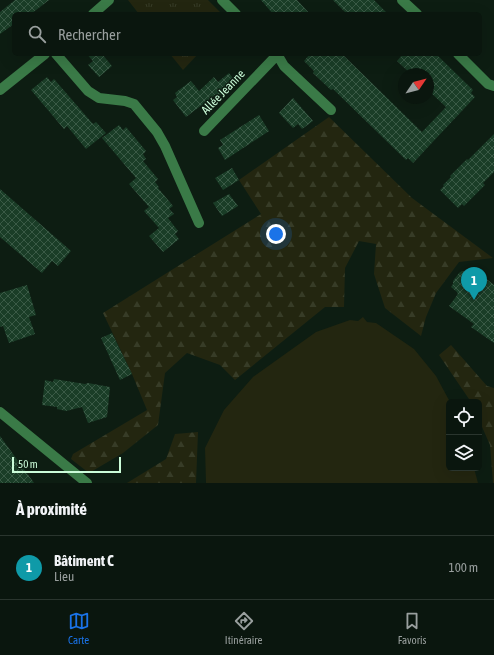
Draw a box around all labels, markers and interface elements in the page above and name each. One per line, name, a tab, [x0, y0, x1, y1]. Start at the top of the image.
search box	[12, 12, 482, 56]
icon: search	[26, 23, 48, 45]
text: Rechercher	[58, 26, 120, 43]
street label: Allée Jeanne	[198, 67, 248, 117]
north arrow	[398, 68, 434, 104]
your location	[266, 224, 286, 244]
pin: 1	[461, 267, 487, 300]
map controls	[446, 399, 482, 471]
button: locate	[446, 399, 482, 435]
button: layers	[446, 435, 482, 471]
scale bar	[12, 455, 121, 474]
text: 50 m	[18, 458, 38, 470]
text: À proximité	[16, 499, 87, 519]
text: Bâtiment C	[54, 552, 114, 569]
text: 1	[26, 560, 32, 575]
text: 100 m	[449, 560, 478, 575]
text: Lieu	[54, 569, 74, 584]
tab: Carte	[68, 610, 90, 646]
tab: Itinéraire	[225, 610, 263, 646]
tab: Favoris	[398, 610, 426, 646]

